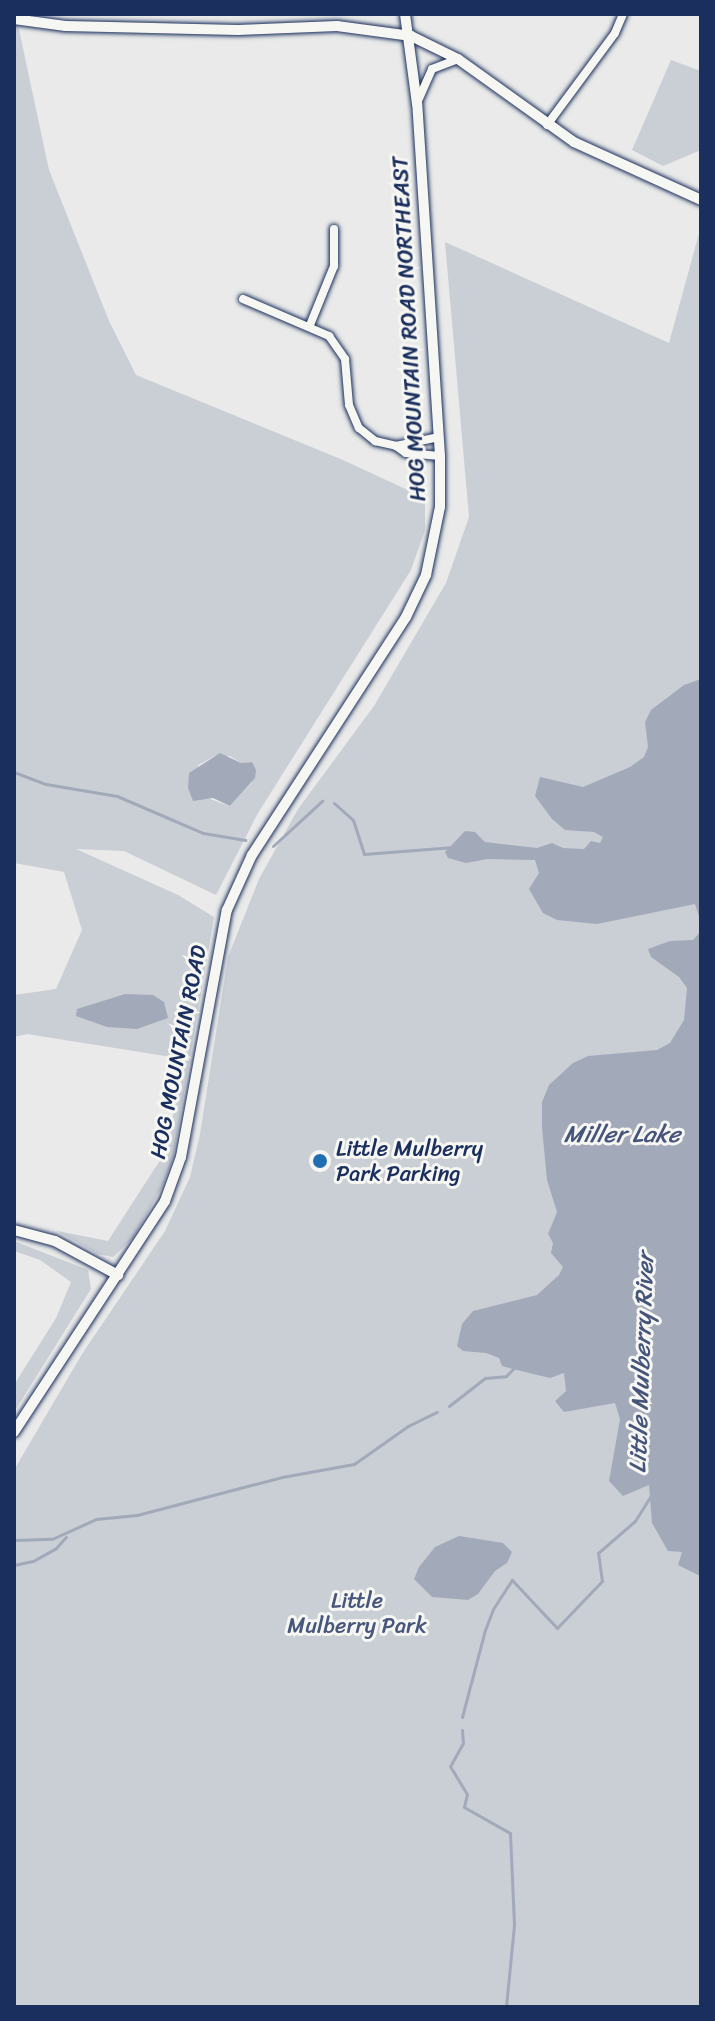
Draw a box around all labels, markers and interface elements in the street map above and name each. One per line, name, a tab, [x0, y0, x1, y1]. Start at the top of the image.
street label: HOG MOUNTAIN ROAD NORTHEAST	[387, 156, 431, 502]
street label: HOG MOUNTAIN ROAD	[144, 942, 212, 1162]
water label: Miller Lake	[564, 1121, 680, 1149]
place label: Little Mulberry Park Parking	[336, 1135, 482, 1186]
marker: Little Mulberry Park Parking	[311, 1152, 329, 1170]
water label: Little Mulberry River	[624, 1252, 660, 1474]
park label: Little Mulberry Park	[287, 1587, 427, 1638]

